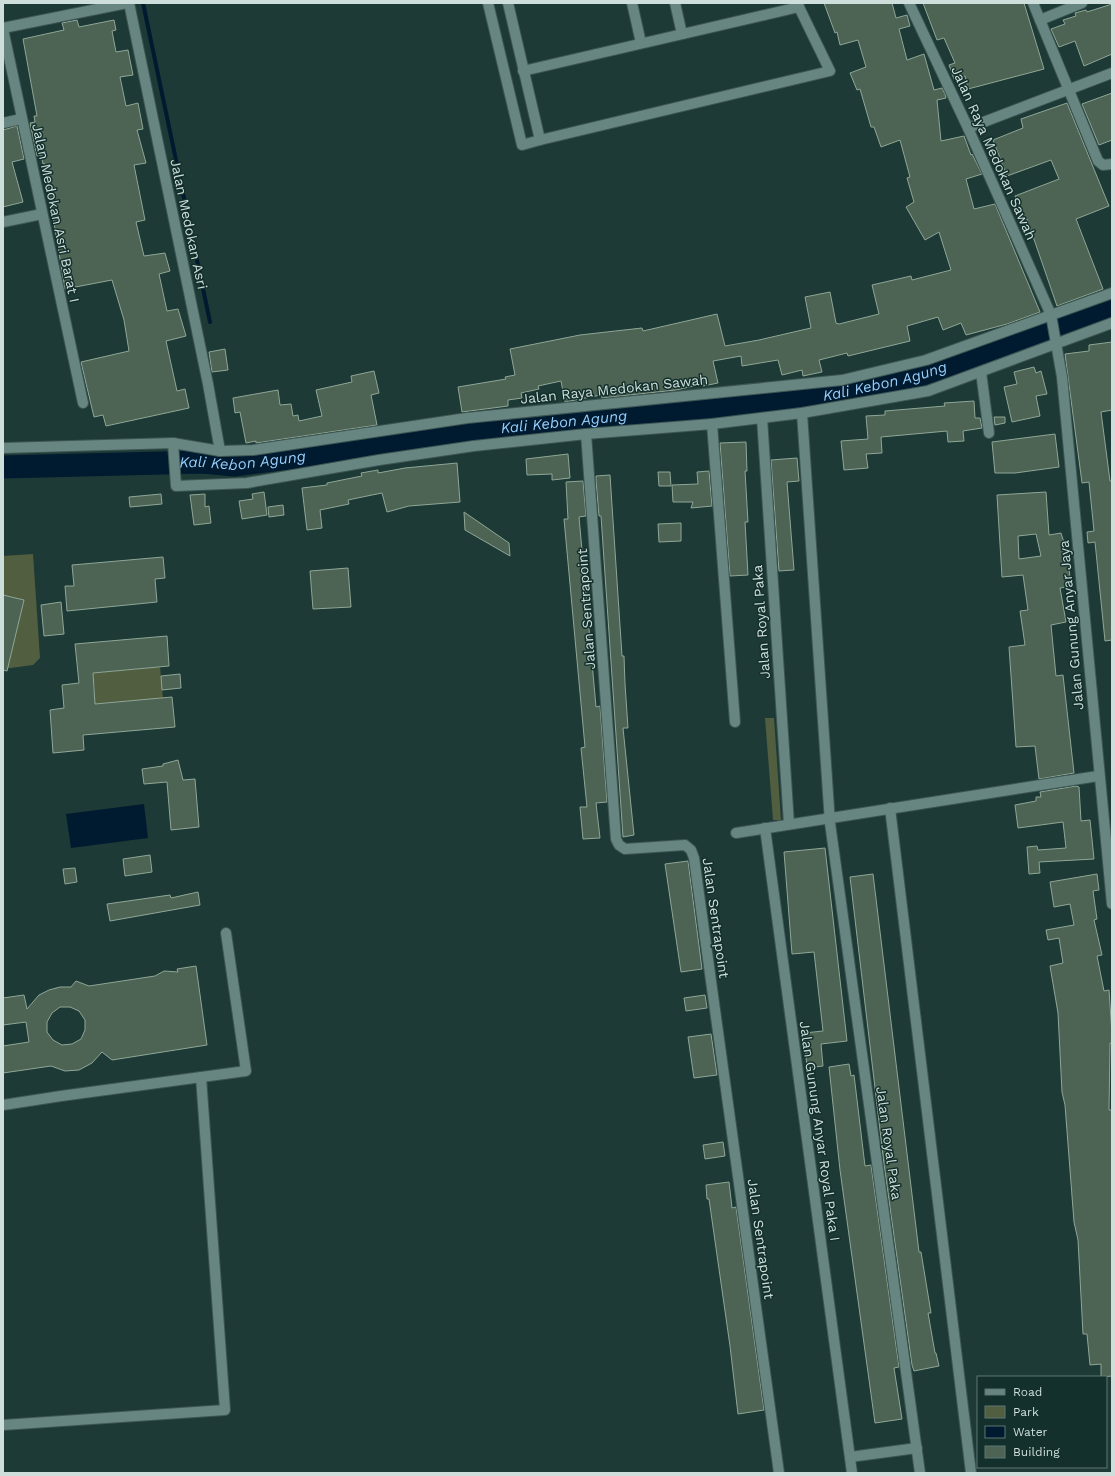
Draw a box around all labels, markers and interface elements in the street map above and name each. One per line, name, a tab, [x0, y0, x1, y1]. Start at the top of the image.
street label: Jalan Raya Medokan Sawah	[948, 64, 1040, 242]
street label: Jalan Medokan Asri Barat I	[29, 122, 83, 304]
street label: Jalan Medokan Asri	[167, 157, 211, 291]
water label: Kali Kebon Agung	[822, 358, 949, 405]
street label: Jalan Raya Medokan Sawah	[519, 371, 709, 407]
water label: Kali Kebon Agung	[500, 407, 628, 437]
water label: Kali Kebon Agung	[179, 447, 307, 474]
street label: Jalan Gunung Anyar Jaya	[1056, 539, 1086, 711]
street label: Jalan Sentrapoint	[574, 548, 598, 670]
street label: Jalan Royal Paka	[749, 564, 773, 680]
street label: Jalan Sentrapoint	[700, 857, 732, 979]
street label: Jalan Gunung Anyar Royal Paka I	[797, 1020, 843, 1242]
street label: Jalan Royal Paka	[873, 1085, 905, 1201]
street label: Jalan Sentrapoint	[745, 1178, 777, 1300]
legend	[977, 1376, 1107, 1468]
text: Road	[1013, 1385, 1042, 1399]
text: Park	[1013, 1405, 1039, 1419]
text: Water	[1013, 1425, 1048, 1439]
text: Building	[1013, 1445, 1060, 1459]

